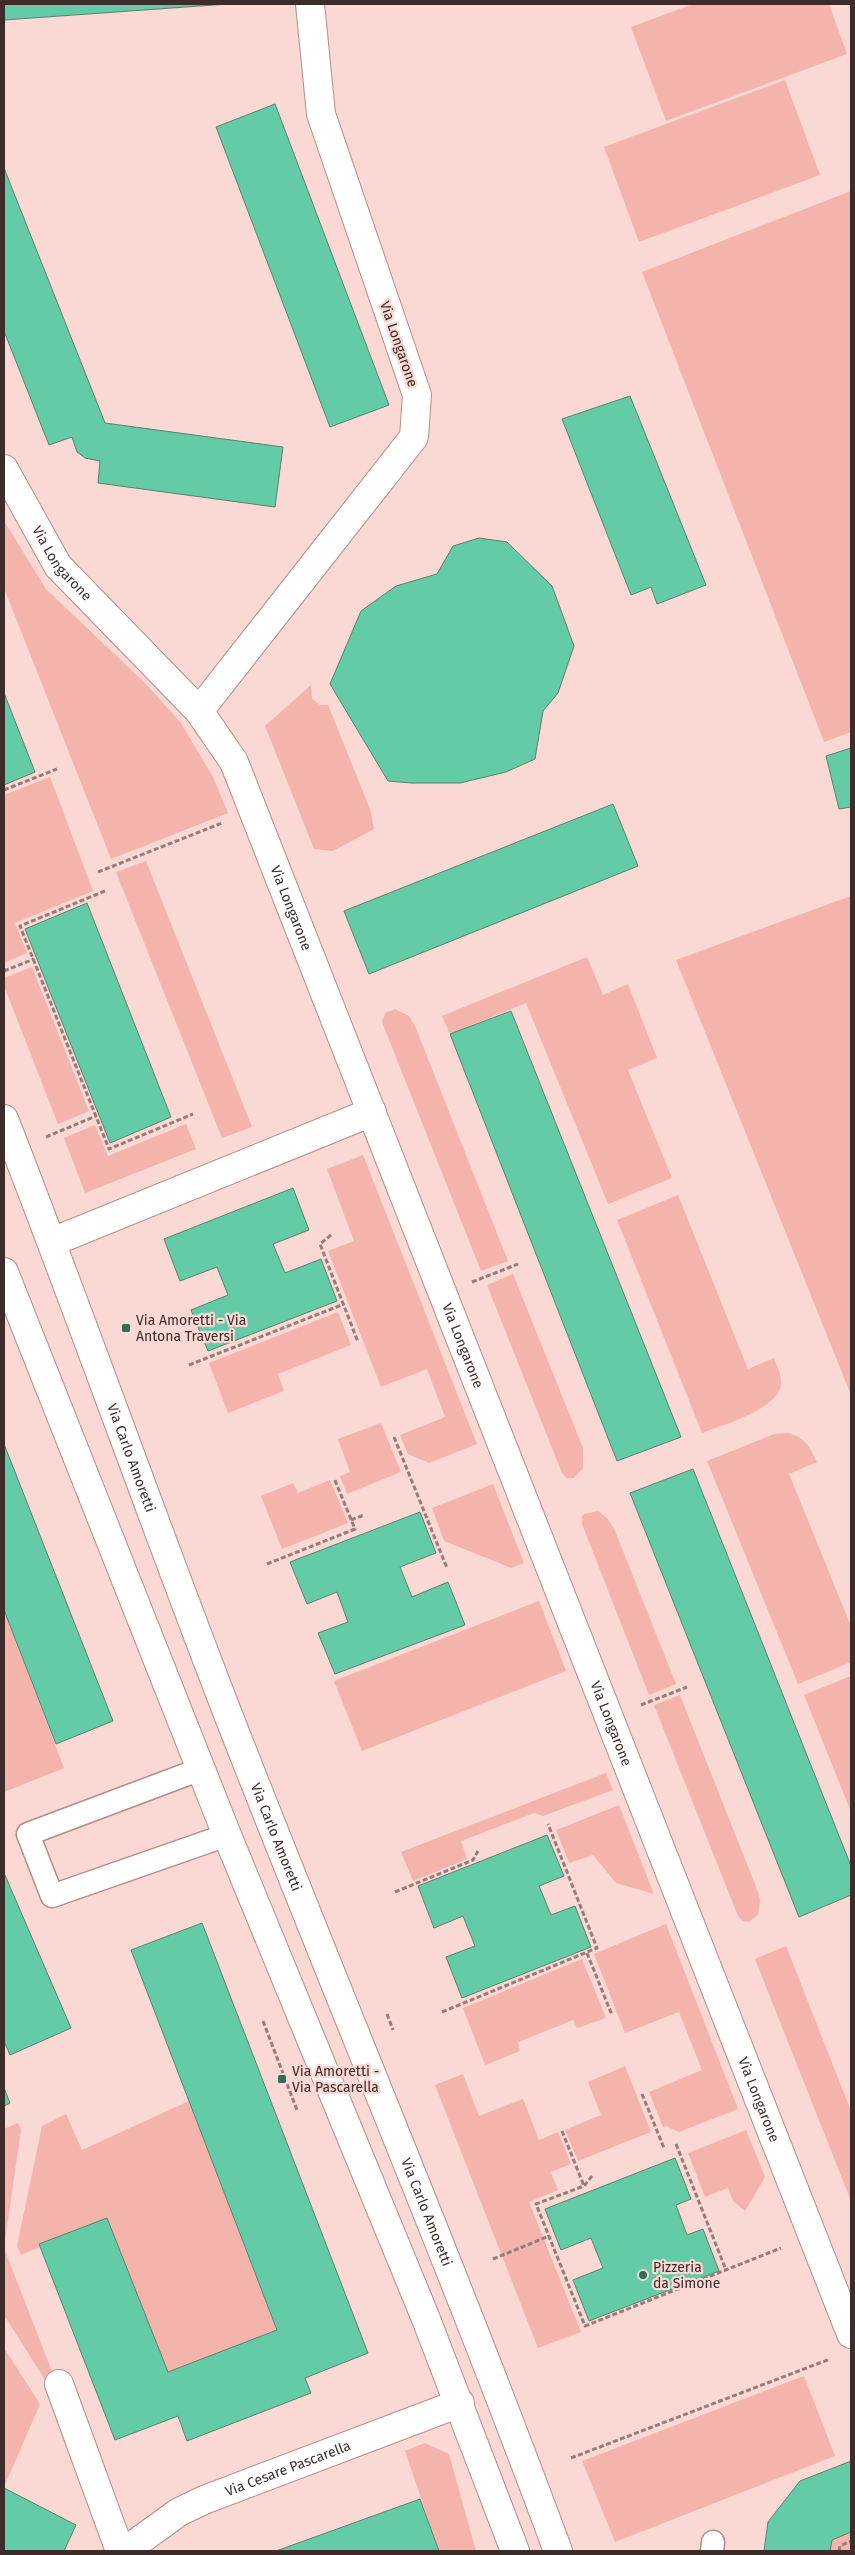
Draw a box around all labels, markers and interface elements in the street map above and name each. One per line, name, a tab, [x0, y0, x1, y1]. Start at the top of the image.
street label: Via Longarone	[376, 299, 421, 389]
street label: Via Longarone	[28, 523, 95, 604]
street label: Via Longarone	[267, 863, 315, 953]
street label: Via Longarone	[438, 1301, 487, 1391]
place label: Via Amoretti - Via Antona Traversi	[136, 1312, 246, 1345]
marker: Via Amoretti - Via Antona Traversi	[120, 1322, 132, 1334]
street label: Via Carlo Amoretti	[103, 1401, 159, 1515]
street label: Via Longarone	[587, 1679, 635, 1769]
street label: Via Carlo Amoretti	[247, 1781, 305, 1894]
street label: Via Longarone	[734, 2055, 783, 2145]
place label: Via Amoretti - Via Pascarella	[292, 2063, 379, 2096]
marker: Via Amoretti - Via Pascarella	[276, 2073, 288, 2085]
street label: Via Carlo Amoretti	[397, 2156, 456, 2269]
place label: Pizzeria da Simone	[653, 2259, 720, 2292]
marker: Pizzeria da Simone	[637, 2269, 649, 2281]
street label: Via Cesare Pascarella	[223, 2437, 353, 2500]

